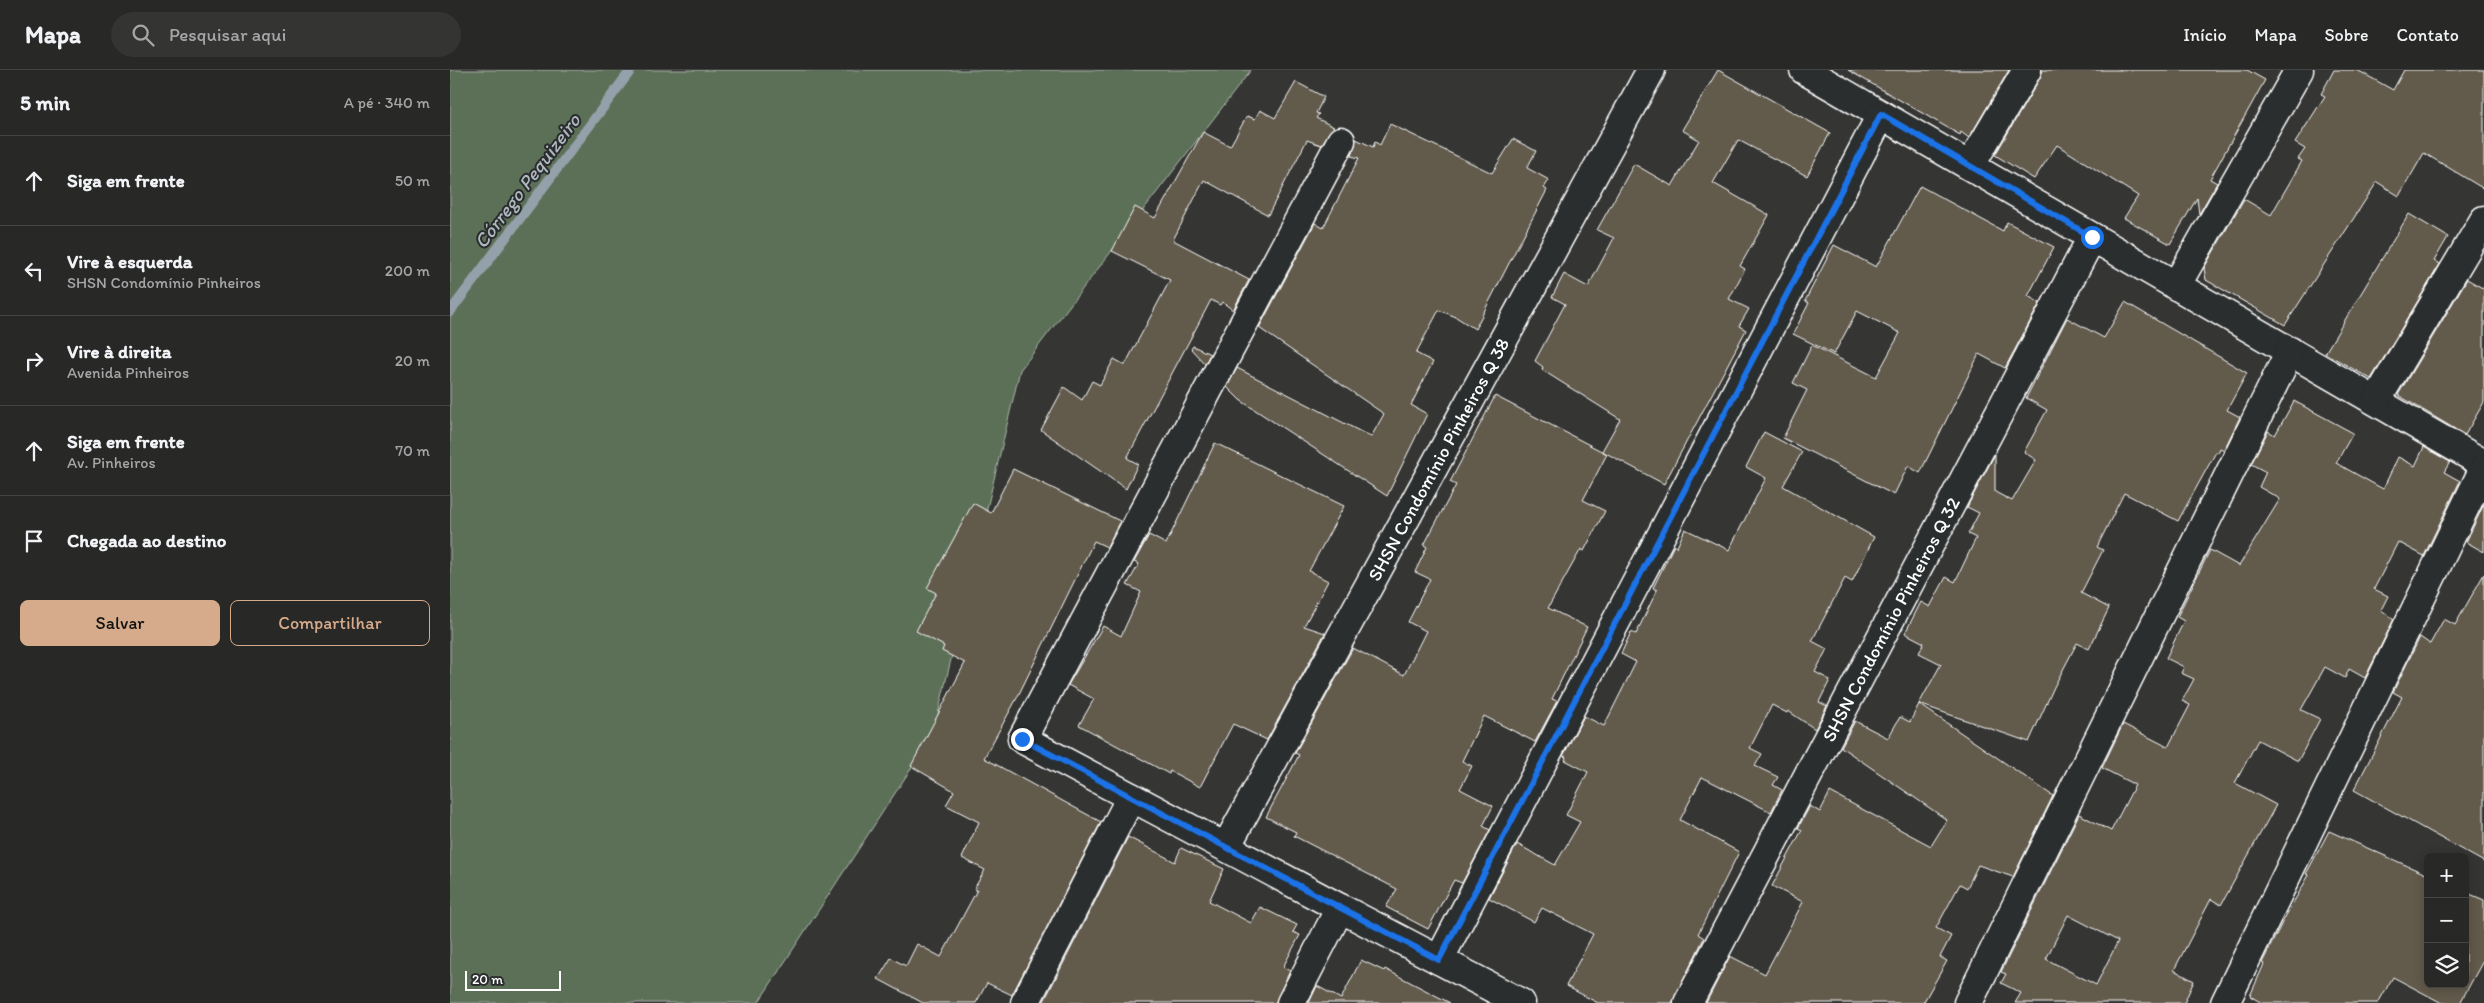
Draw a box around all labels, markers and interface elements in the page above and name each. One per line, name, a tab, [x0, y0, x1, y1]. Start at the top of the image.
search box	[111, 12, 461, 57]
text: Mapa	[25, 20, 81, 49]
icon: search	[129, 21, 157, 49]
text: Pesquisar aqui	[169, 23, 286, 46]
text: Início	[2183, 24, 2227, 46]
text: Mapa	[2255, 24, 2297, 46]
text: Sobre	[2325, 24, 2369, 46]
text: Contato	[2397, 24, 2459, 46]
text: 5 min	[20, 90, 70, 115]
text: A pé · 340 m	[344, 93, 430, 112]
water label: Córrego Pequizeiro	[469, 108, 586, 253]
icon: ahead	[20, 167, 48, 195]
text: Siga em frente	[67, 169, 185, 192]
text: 50 m	[395, 171, 430, 190]
route start	[2081, 226, 2104, 249]
text: Vire à esquerda	[67, 250, 193, 273]
icon: left	[20, 257, 48, 285]
text: 200 m	[385, 261, 430, 280]
text: SHSN Condomínio Pinheiros	[67, 273, 261, 292]
street label: SHSN Condomínio Pinheiros Q 38	[1363, 334, 1514, 585]
text: Vire à direita	[67, 340, 172, 363]
icon: right	[20, 347, 48, 375]
text: 20 m	[395, 351, 430, 370]
text: Avenida Pinheiros	[67, 363, 189, 382]
text: Siga em frente	[67, 430, 185, 453]
icon: ahead	[20, 437, 48, 465]
text: 70 m	[395, 441, 430, 460]
text: Av. Pinheiros	[67, 453, 156, 472]
street label: SHSN Condomínio Pinheiros Q 32	[1817, 493, 1965, 745]
icon: arrive	[20, 527, 48, 555]
text: Chegada ao destino	[67, 529, 226, 552]
button: Salvar	[20, 600, 220, 646]
button: Compartilhar	[230, 600, 430, 646]
route end	[1011, 728, 1034, 751]
map controls	[2424, 853, 2469, 988]
button: +	[2424, 853, 2469, 898]
button: −	[2424, 898, 2469, 943]
button: layers	[2424, 943, 2469, 988]
scale bar	[465, 968, 561, 991]
text: 20 m	[472, 971, 503, 988]

